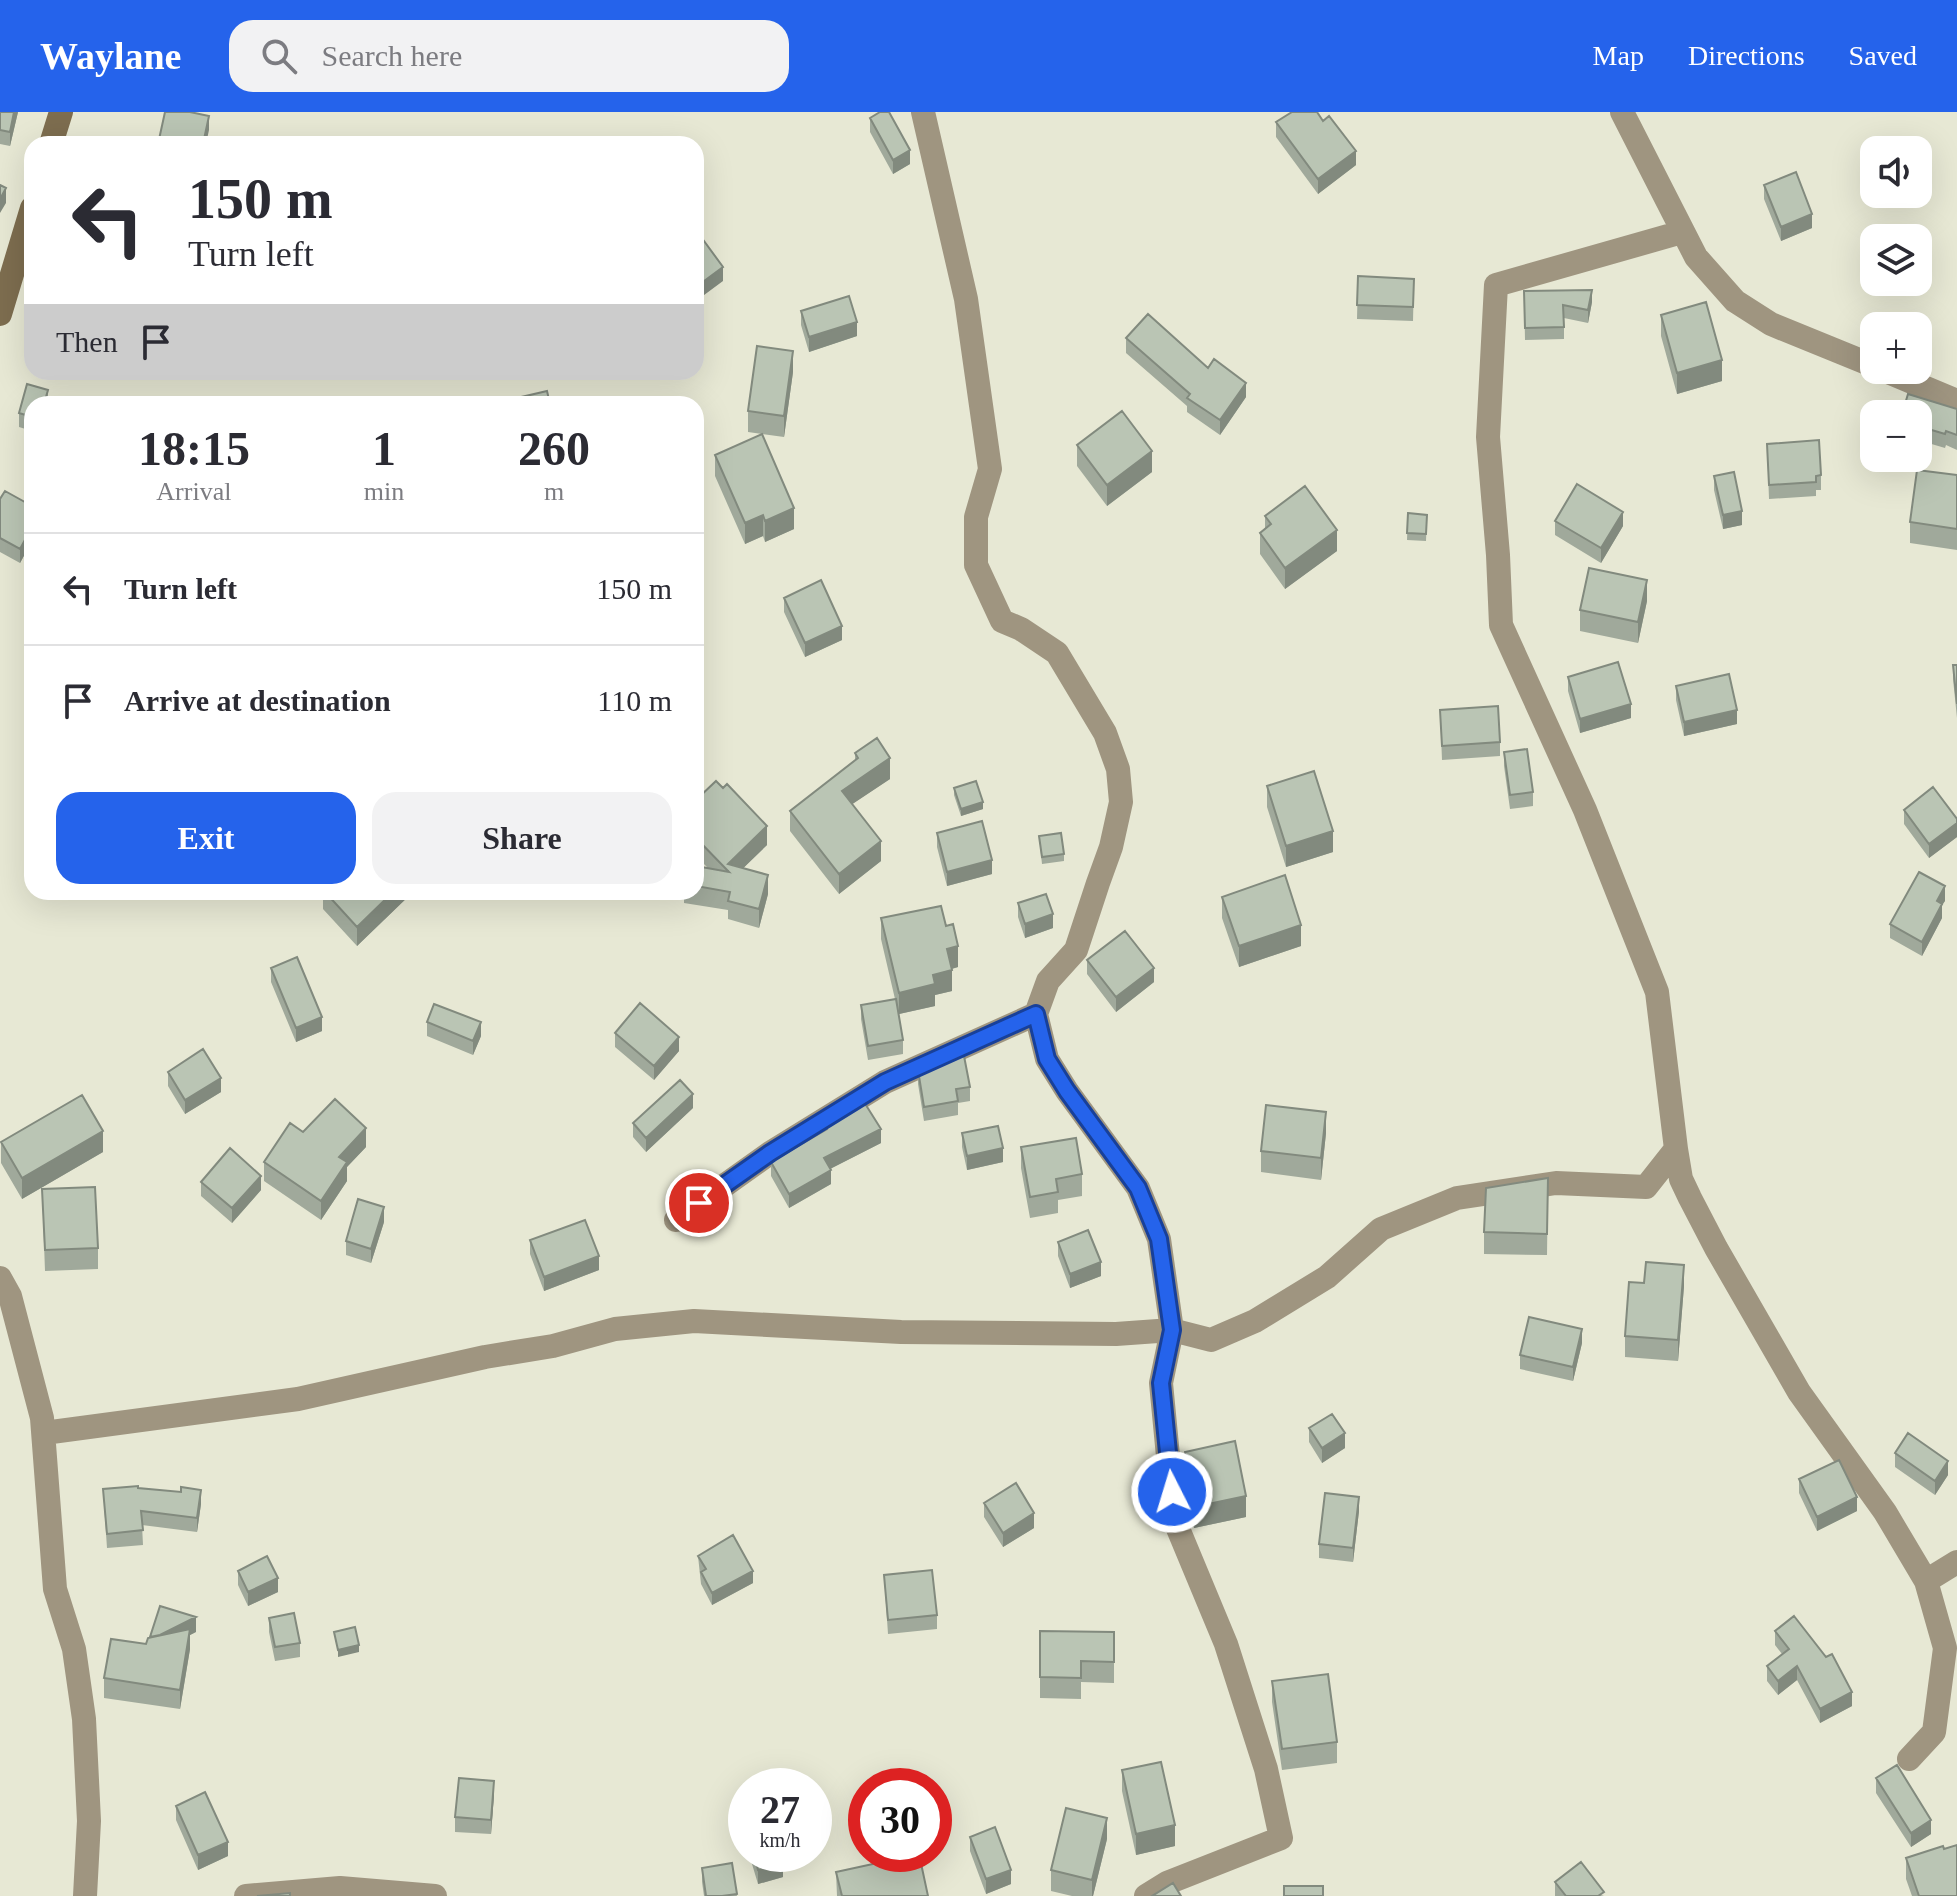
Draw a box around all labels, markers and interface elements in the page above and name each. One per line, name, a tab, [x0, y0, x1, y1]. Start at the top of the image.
search box	[229, 20, 789, 92]
icon: search	[257, 34, 301, 78]
text: Waylane	[40, 35, 181, 77]
text: Search here	[321, 39, 462, 72]
text: Map	[1593, 40, 1644, 71]
text: Directions	[1688, 40, 1805, 71]
text: Saved	[1849, 40, 1917, 71]
map controls	[1860, 136, 1932, 472]
button: sound	[1860, 136, 1932, 208]
icon: left	[56, 168, 160, 272]
text: 150 m	[188, 168, 333, 230]
button: layers	[1860, 224, 1932, 296]
text: Turn left	[188, 234, 314, 274]
button: +	[1860, 312, 1932, 384]
icon: arrive	[134, 320, 178, 364]
text: Then	[56, 325, 118, 358]
button: −	[1860, 400, 1932, 472]
text: 18:15	[138, 422, 250, 475]
text: 1	[372, 422, 396, 475]
text: 260	[518, 422, 590, 475]
text: Arrival	[156, 477, 231, 506]
text: min	[364, 477, 404, 506]
text: m	[544, 477, 564, 506]
icon: left	[56, 567, 100, 611]
text: Turn left	[124, 572, 237, 605]
text: 150 m	[596, 572, 672, 605]
icon: arrive	[56, 679, 100, 723]
text: Arrive at destination	[124, 684, 391, 717]
text: 110 m	[597, 684, 672, 717]
button: Exit	[56, 792, 356, 884]
button: Share	[372, 792, 672, 884]
pin	[665, 1169, 733, 1237]
icon: arrive	[677, 1181, 721, 1225]
position arrow	[1130, 1450, 1214, 1534]
speed limit sign: 30	[848, 1768, 952, 1872]
text: 27	[760, 1787, 800, 1832]
text: km/h	[759, 1829, 801, 1851]

